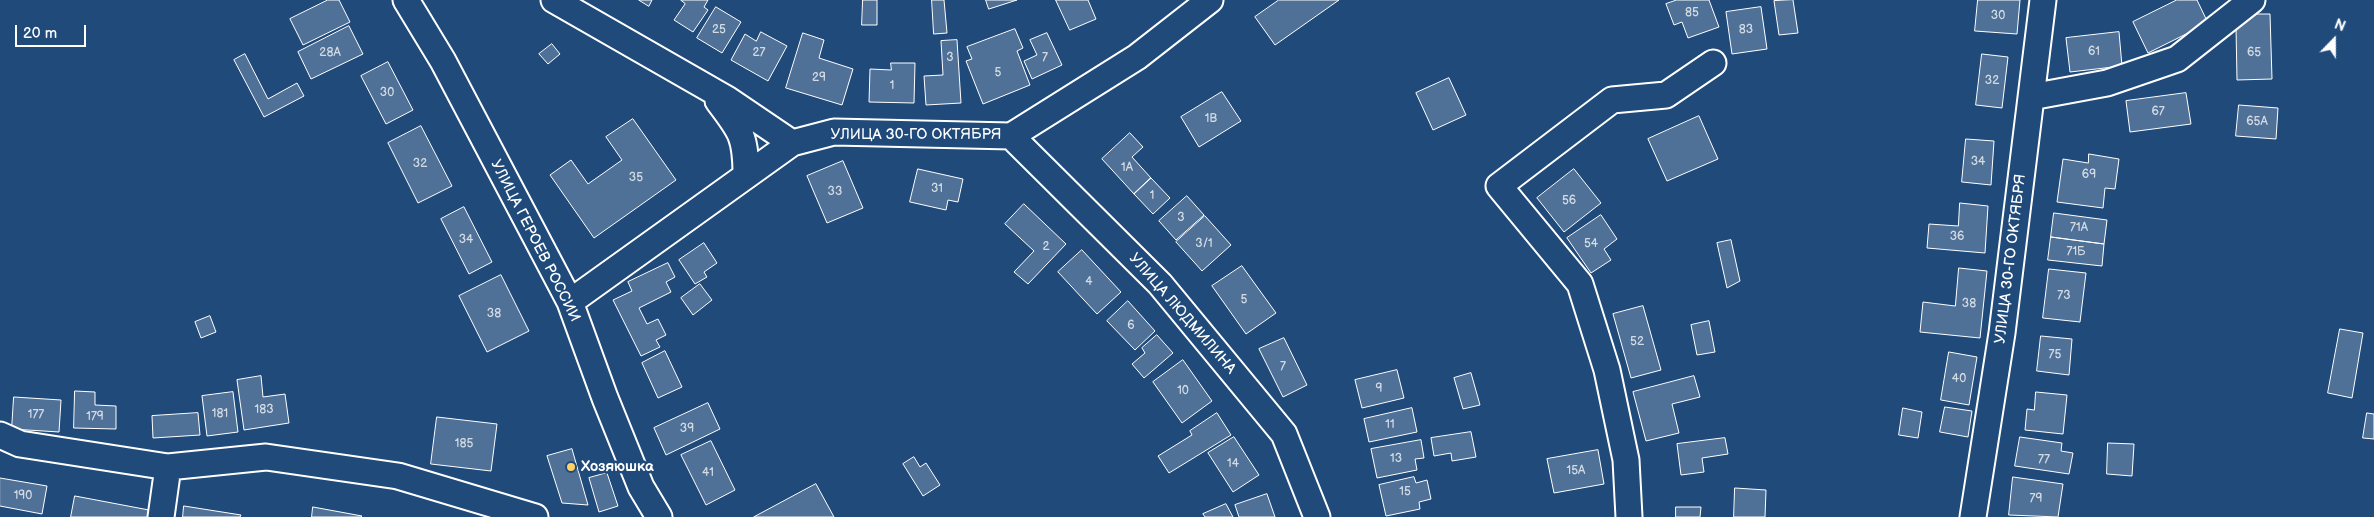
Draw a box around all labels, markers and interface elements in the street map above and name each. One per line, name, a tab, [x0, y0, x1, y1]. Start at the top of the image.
house number: 85	[1685, 6, 1699, 20]
house number: 30	[1991, 9, 2005, 23]
scale bar	[18, 15, 89, 47]
north arrow	[2309, 15, 2359, 65]
text: N	[2332, 16, 2348, 35]
house number: 25	[712, 23, 726, 37]
house number: 83	[1739, 23, 1753, 37]
text: 20 m	[23, 24, 57, 43]
house number: 61	[2088, 45, 2100, 59]
house number: 28А	[319, 46, 341, 60]
house number: 27	[753, 46, 765, 60]
house number: 65	[2247, 46, 2261, 60]
house number: 3	[946, 51, 954, 65]
house number: 7	[1042, 51, 1048, 65]
house number: 5	[995, 66, 1001, 80]
house number: 29	[812, 71, 826, 85]
house number: 32	[1985, 74, 1999, 88]
house number: 1	[890, 79, 894, 93]
house number: 30	[380, 86, 394, 100]
house number: 67	[2151, 105, 2165, 119]
house number: 1В	[1205, 112, 1217, 126]
house number: 65А	[2246, 115, 2268, 129]
street label: УЛИЦА 30-ГО ОКТЯБРЯ	[831, 126, 1001, 144]
house number: 34	[1971, 155, 1985, 169]
house number: 32	[413, 157, 427, 171]
street label: УЛИЦА ГЕРОЕВ РОССИИ	[486, 157, 584, 325]
house number: 1А	[1121, 161, 1133, 175]
house number: 69	[2082, 168, 2096, 182]
house number: 35	[629, 171, 643, 185]
street label: УЛИЦА 30-ГО ОКТЯБРЯ	[1992, 173, 2030, 345]
house number: 31	[931, 182, 943, 196]
house number: 33	[828, 185, 842, 199]
house number: 1	[1150, 189, 1154, 203]
house number: 56	[1562, 194, 1576, 208]
house number: 3	[1177, 211, 1185, 225]
house number: 71А	[2070, 221, 2088, 235]
house number: 36	[1950, 230, 1964, 244]
house number: 34	[459, 233, 473, 247]
house number: 3/1	[1195, 237, 1213, 251]
house number: 54	[1584, 237, 1598, 251]
house number: 2	[1042, 240, 1050, 254]
house number: 71Б	[2067, 245, 2085, 259]
street label: УЛИЦА ЛЮДМИЛИНА	[1125, 250, 1239, 378]
house number: 4	[1085, 275, 1093, 289]
house number: 73	[2057, 289, 2071, 303]
house number: 5	[1241, 293, 1247, 307]
house number: 38	[1962, 297, 1976, 311]
house number: 38	[487, 307, 501, 321]
house number: 6	[1127, 319, 1135, 333]
house number: 52	[1630, 335, 1644, 349]
house number: 75	[2049, 348, 2061, 362]
house number: 7	[1280, 360, 1286, 374]
house number: 40	[1952, 372, 1966, 386]
house number: 9	[1376, 382, 1382, 396]
house number: 10	[1177, 384, 1189, 398]
house number: 183	[254, 403, 274, 417]
house number: 181	[212, 407, 228, 421]
house number: 177	[28, 408, 44, 422]
house number: 179	[86, 410, 104, 424]
house number: 11	[1385, 418, 1395, 432]
house number: 39	[680, 422, 694, 436]
house number: 185	[455, 437, 473, 451]
house number: 13	[1390, 452, 1402, 466]
house number: 77	[2038, 453, 2050, 467]
house number: 14	[1227, 457, 1239, 471]
place label: Хозяюшка	[581, 458, 654, 476]
marker: Хозяюшка	[565, 461, 577, 473]
house number: 15А	[1567, 464, 1585, 478]
house number: 41	[702, 466, 714, 480]
house number: 15	[1399, 485, 1411, 499]
house number: 190	[14, 489, 32, 503]
house number: 79	[2030, 492, 2042, 506]

